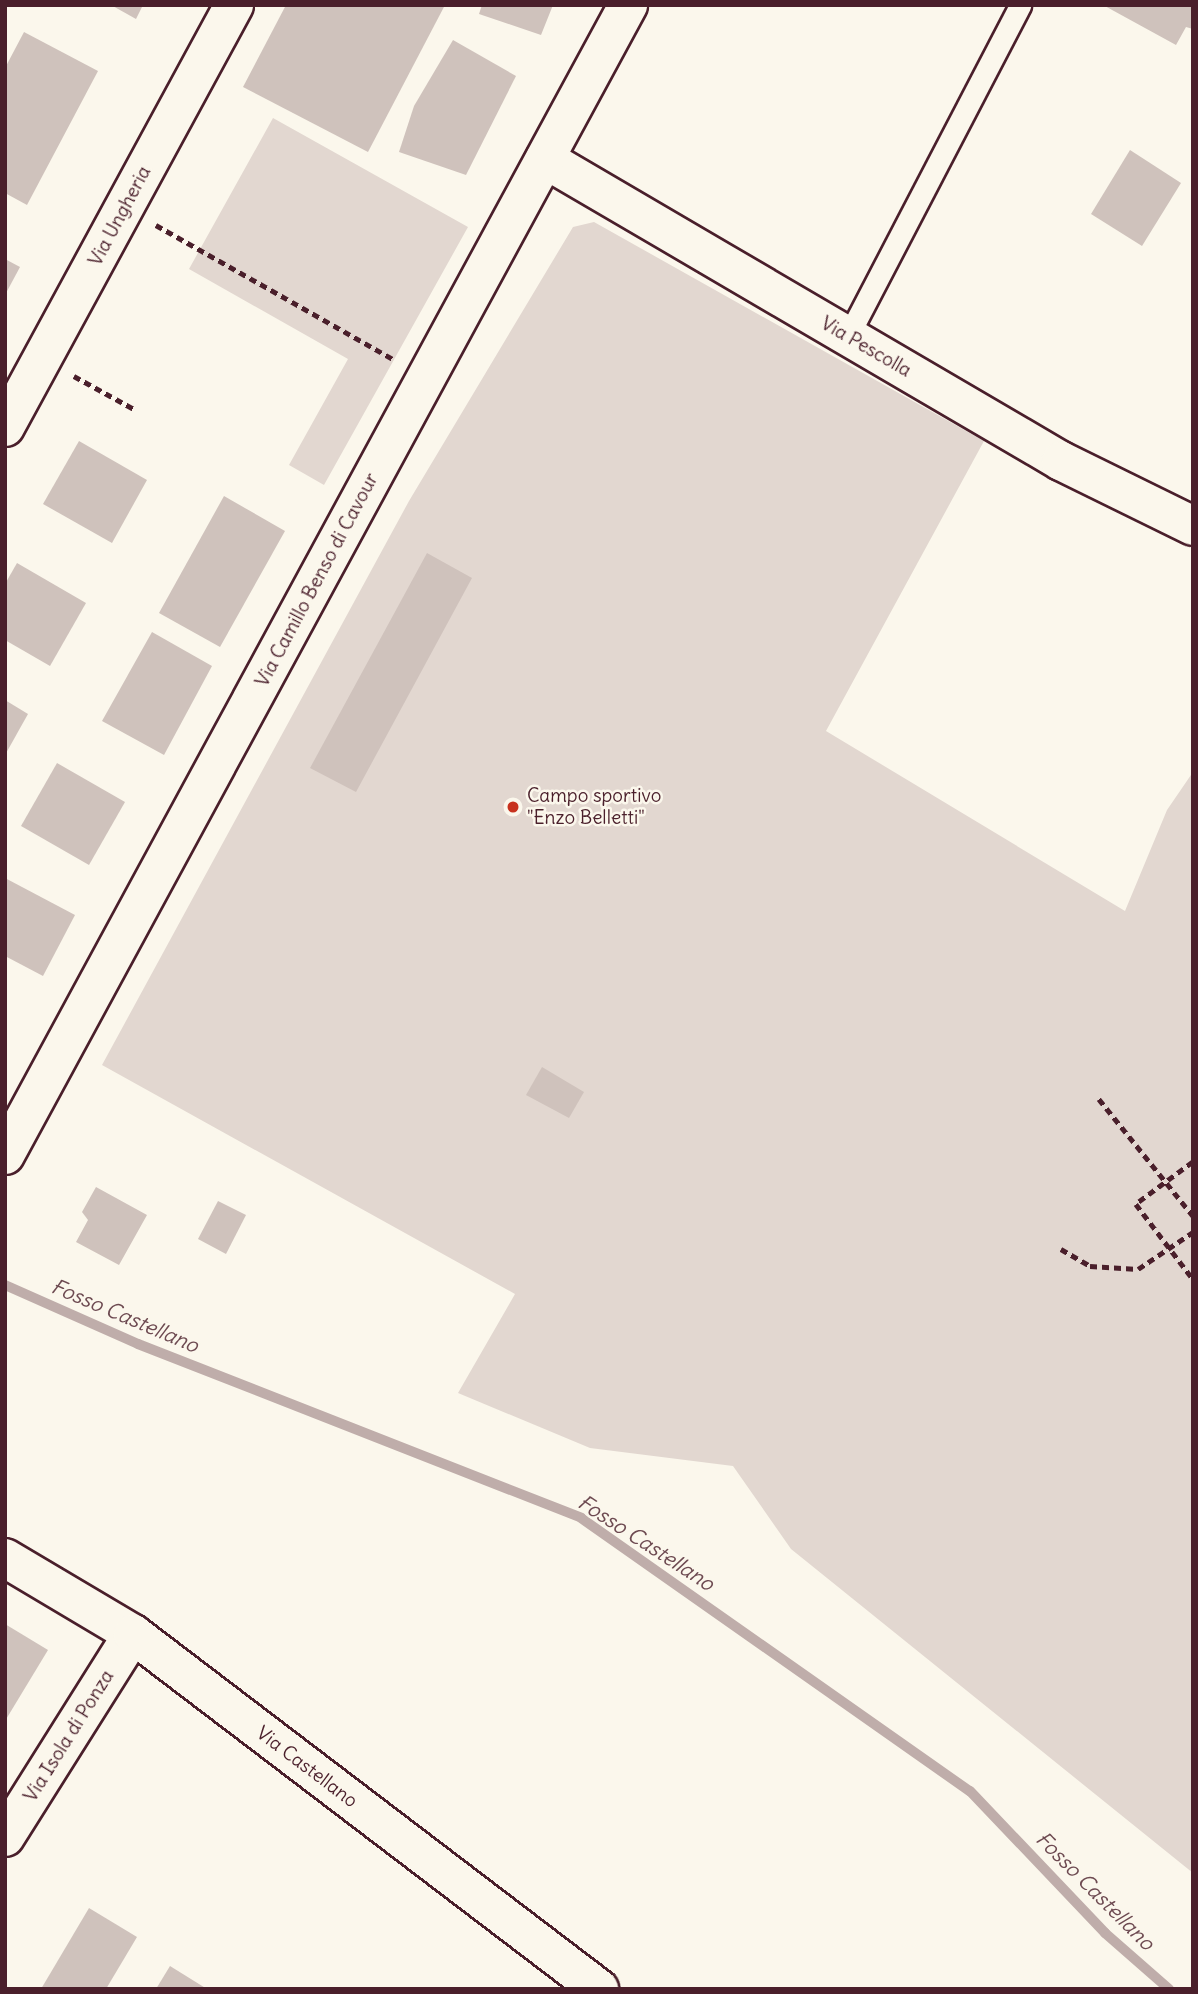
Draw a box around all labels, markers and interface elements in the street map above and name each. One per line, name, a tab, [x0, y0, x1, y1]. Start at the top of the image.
street label: Via Ungheria	[84, 162, 156, 270]
street label: Via Pescolla	[817, 312, 915, 382]
street label: Via Camillo Benso di Cavour	[251, 469, 383, 691]
place label: Campo sportivo "Enzo Belletti"	[527, 785, 661, 829]
marker: Campo sportivo "Enzo Belletti"	[505, 799, 521, 815]
water label: Fosso Castellano	[48, 1274, 202, 1358]
water label: Fosso Castellano	[573, 1490, 719, 1596]
street label: Via Isola di Ponza	[19, 1666, 119, 1806]
street label: Via Castellano	[252, 1722, 362, 1812]
water label: Fosso Castellano	[1030, 1826, 1160, 1956]

